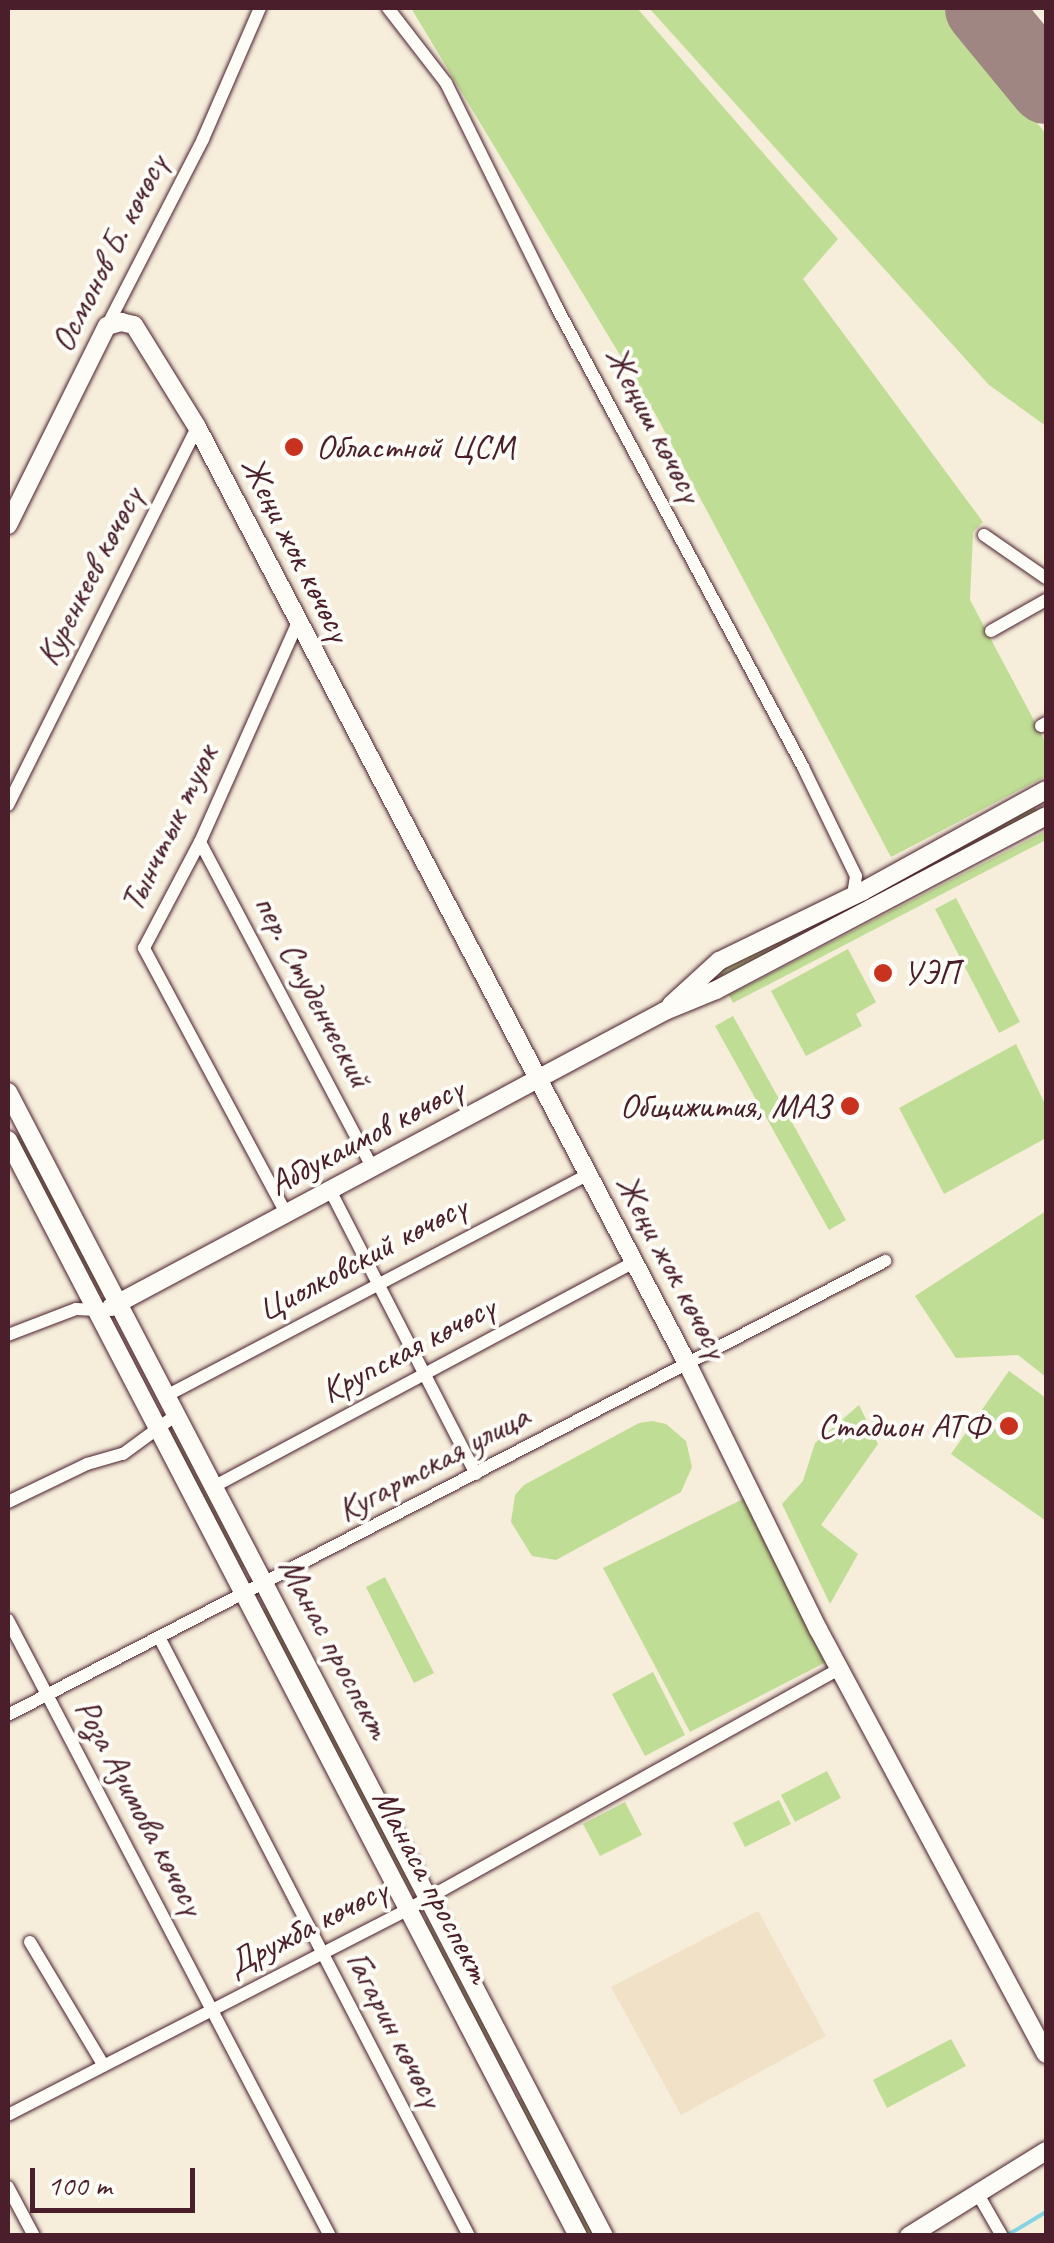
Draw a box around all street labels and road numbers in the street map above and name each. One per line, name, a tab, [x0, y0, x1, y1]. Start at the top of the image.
street label: Осмонов Б. көчөсү	[41, 147, 177, 359]
street label: Жеңиш көчөсү	[595, 339, 713, 509]
street label: Жеңи жок көчөсү	[231, 449, 361, 649]
street label: Куренкеев көчөсү	[26, 480, 152, 672]
street label: Тынчтык туюк	[111, 739, 227, 917]
street label: пер. Студенческий	[245, 887, 381, 1095]
street label: Абдукаимов көчөсү	[261, 1067, 471, 1205]
street label: Жеңи жок көчөсү	[606, 1167, 738, 1365]
street label: Циолковский көчөсү	[250, 1185, 474, 1331]
street label: Крупская көчөсү	[314, 1286, 502, 1412]
street label: Кугартская улица	[329, 1394, 537, 1532]
street label: Манас проспект	[270, 1550, 400, 1746]
street label: Роза Азимова көчөсү	[65, 1691, 215, 1923]
street label: Манаса проспект	[363, 1782, 501, 1990]
street label: Дружба көчөсү	[220, 1869, 394, 1985]
street label: Гагарин көчөсү	[336, 1944, 454, 2114]

